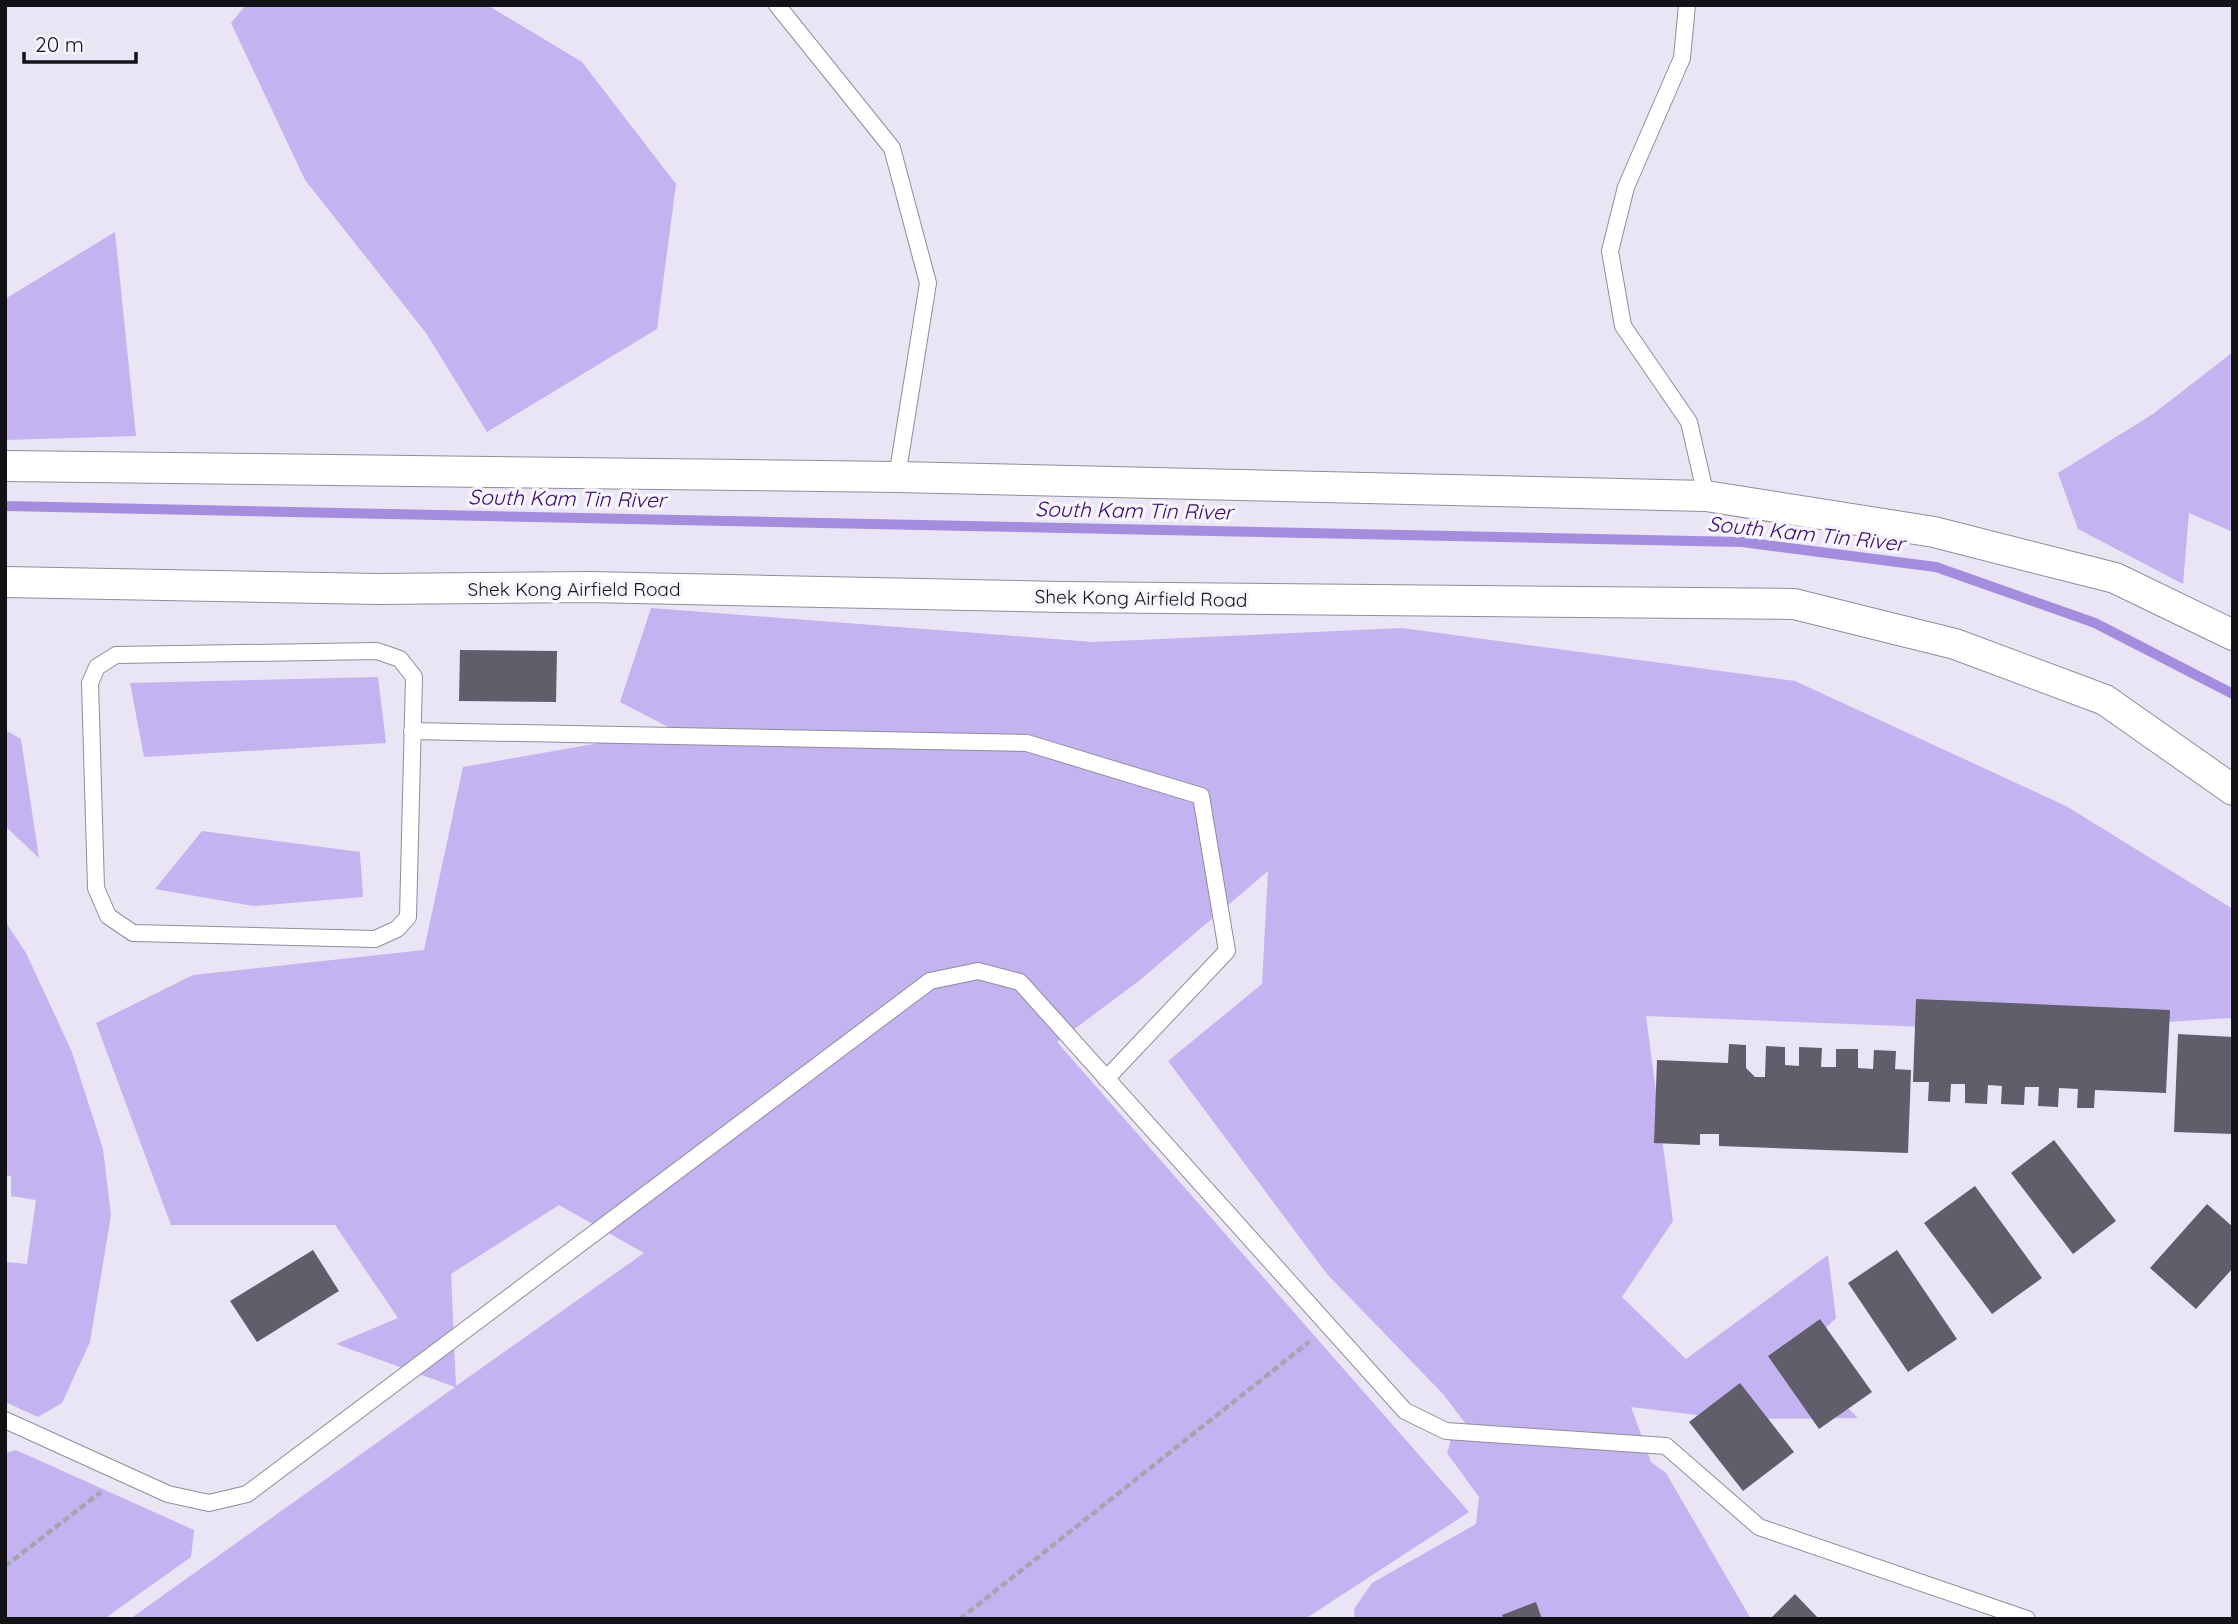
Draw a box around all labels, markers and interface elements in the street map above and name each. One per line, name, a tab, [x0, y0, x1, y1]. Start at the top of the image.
scale bar	[24, 21, 136, 65]
text: 20 m	[35, 31, 84, 57]
water label: South Kam Tin River	[468, 483, 669, 513]
water label: South Kam Tin River	[1035, 495, 1236, 525]
water label: South Kam Tin River	[1706, 510, 1909, 557]
street label: Shek Kong Airfield Road	[468, 577, 680, 601]
street label: Shek Kong Airfield Road	[1034, 584, 1248, 612]

